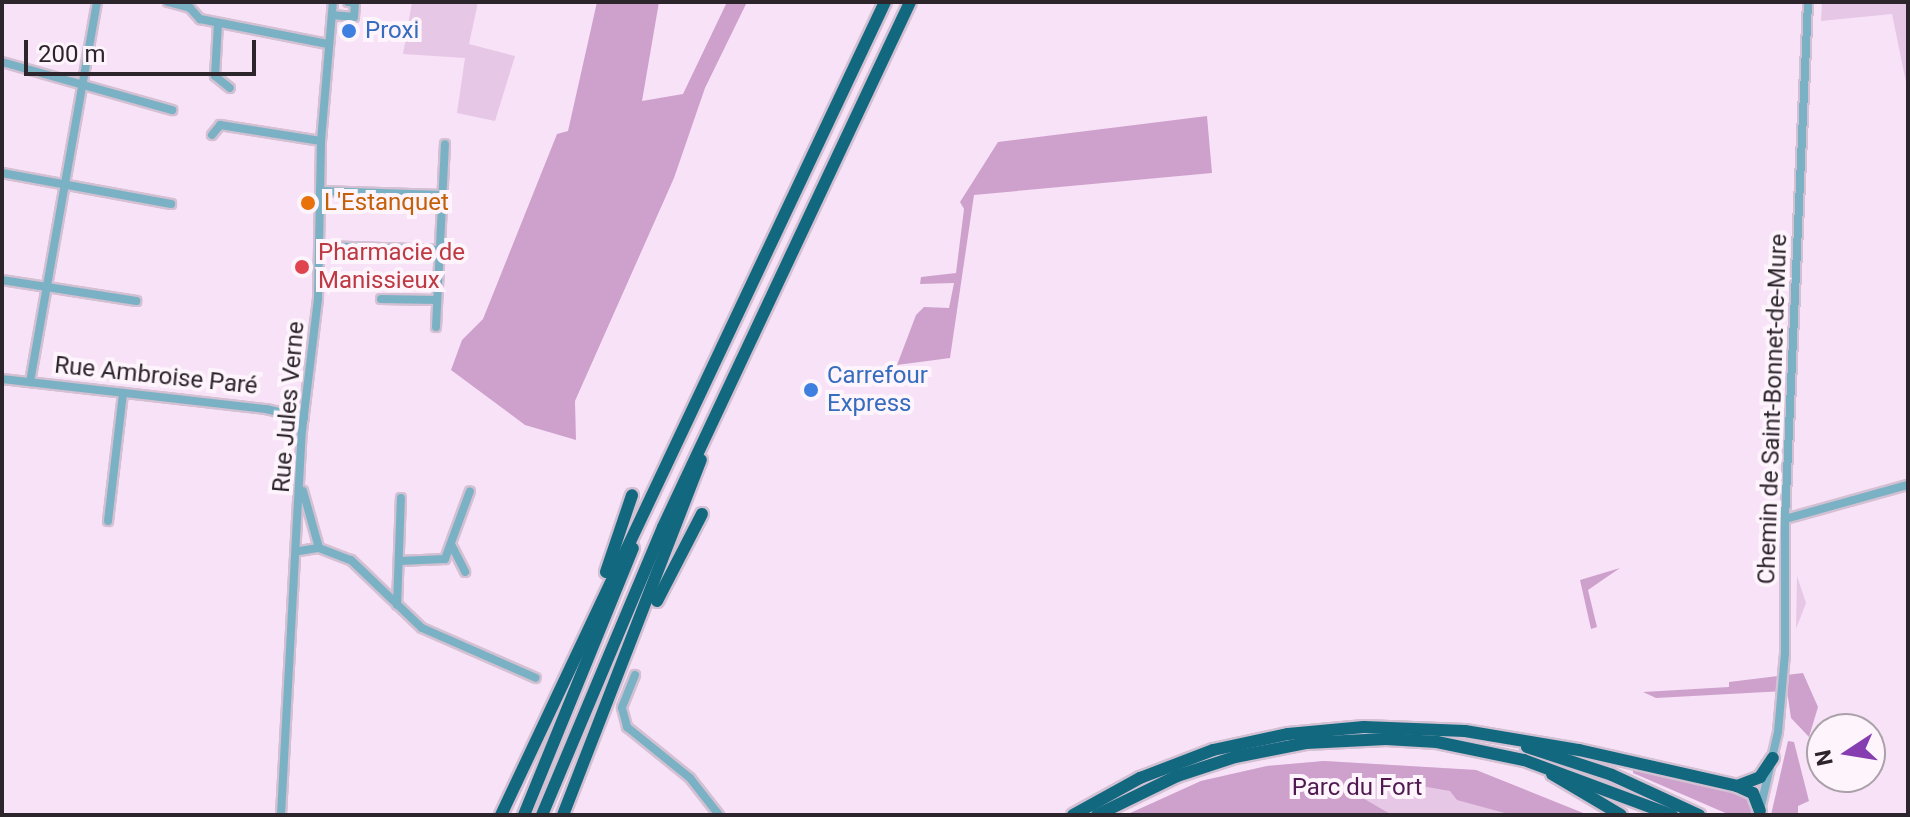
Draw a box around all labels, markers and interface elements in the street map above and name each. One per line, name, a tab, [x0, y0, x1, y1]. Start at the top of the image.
place label: Proxi	[365, 17, 419, 45]
marker: Proxi	[340, 22, 358, 40]
scale bar	[28, 24, 260, 74]
text: 200 m	[38, 40, 105, 68]
place label: L'Estanquet	[324, 189, 449, 217]
marker: L'Estanquet	[299, 194, 317, 212]
street label: Chemin de Saint-Bonnet-de-Mure	[1752, 233, 1794, 585]
place label: Pharmacie de Manissieux	[318, 239, 465, 295]
marker: Pharmacie de Manissieux	[293, 258, 311, 276]
street label: Rue Jules Verne	[267, 320, 311, 494]
street label: Rue Ambroise Paré	[53, 351, 259, 401]
place label: Carrefour Express	[827, 362, 928, 418]
marker: Carrefour Express	[802, 381, 820, 399]
north arrow	[1806, 713, 1886, 793]
text: N	[1810, 747, 1838, 768]
park label: Parc du Fort	[1292, 774, 1422, 802]

